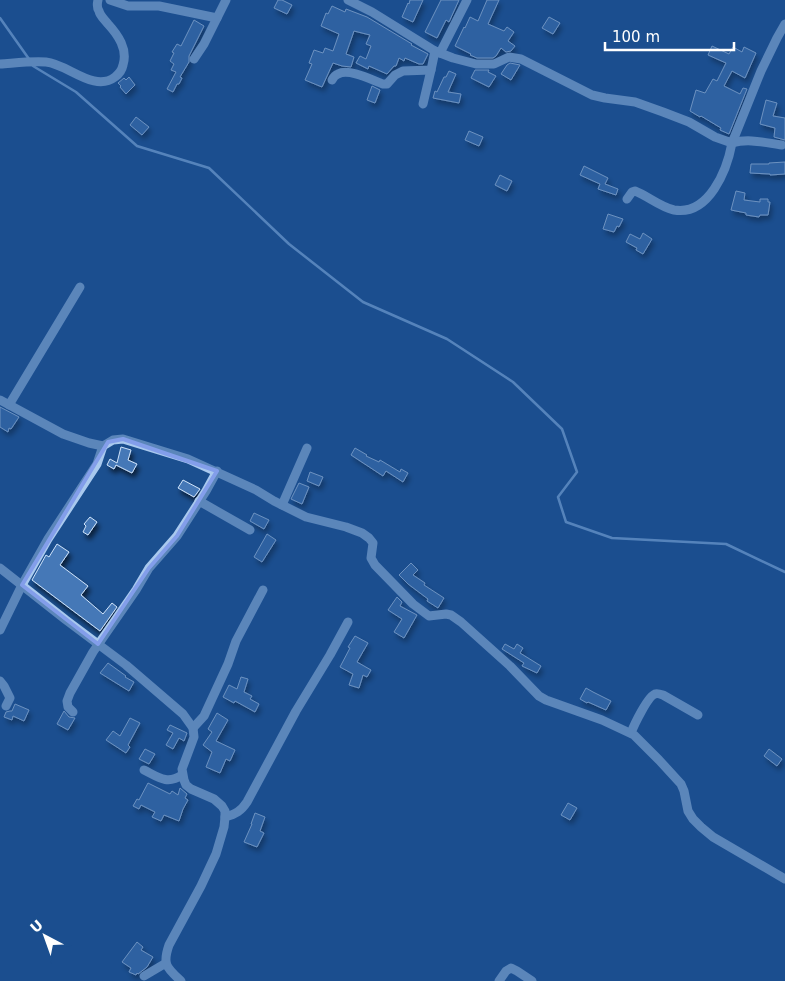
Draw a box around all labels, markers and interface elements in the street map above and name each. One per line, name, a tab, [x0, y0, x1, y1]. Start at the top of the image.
scale bar	[605, 20, 734, 52]
text: 100 m	[612, 28, 660, 46]
north arrow	[20, 911, 70, 961]
text: U	[27, 916, 46, 936]

